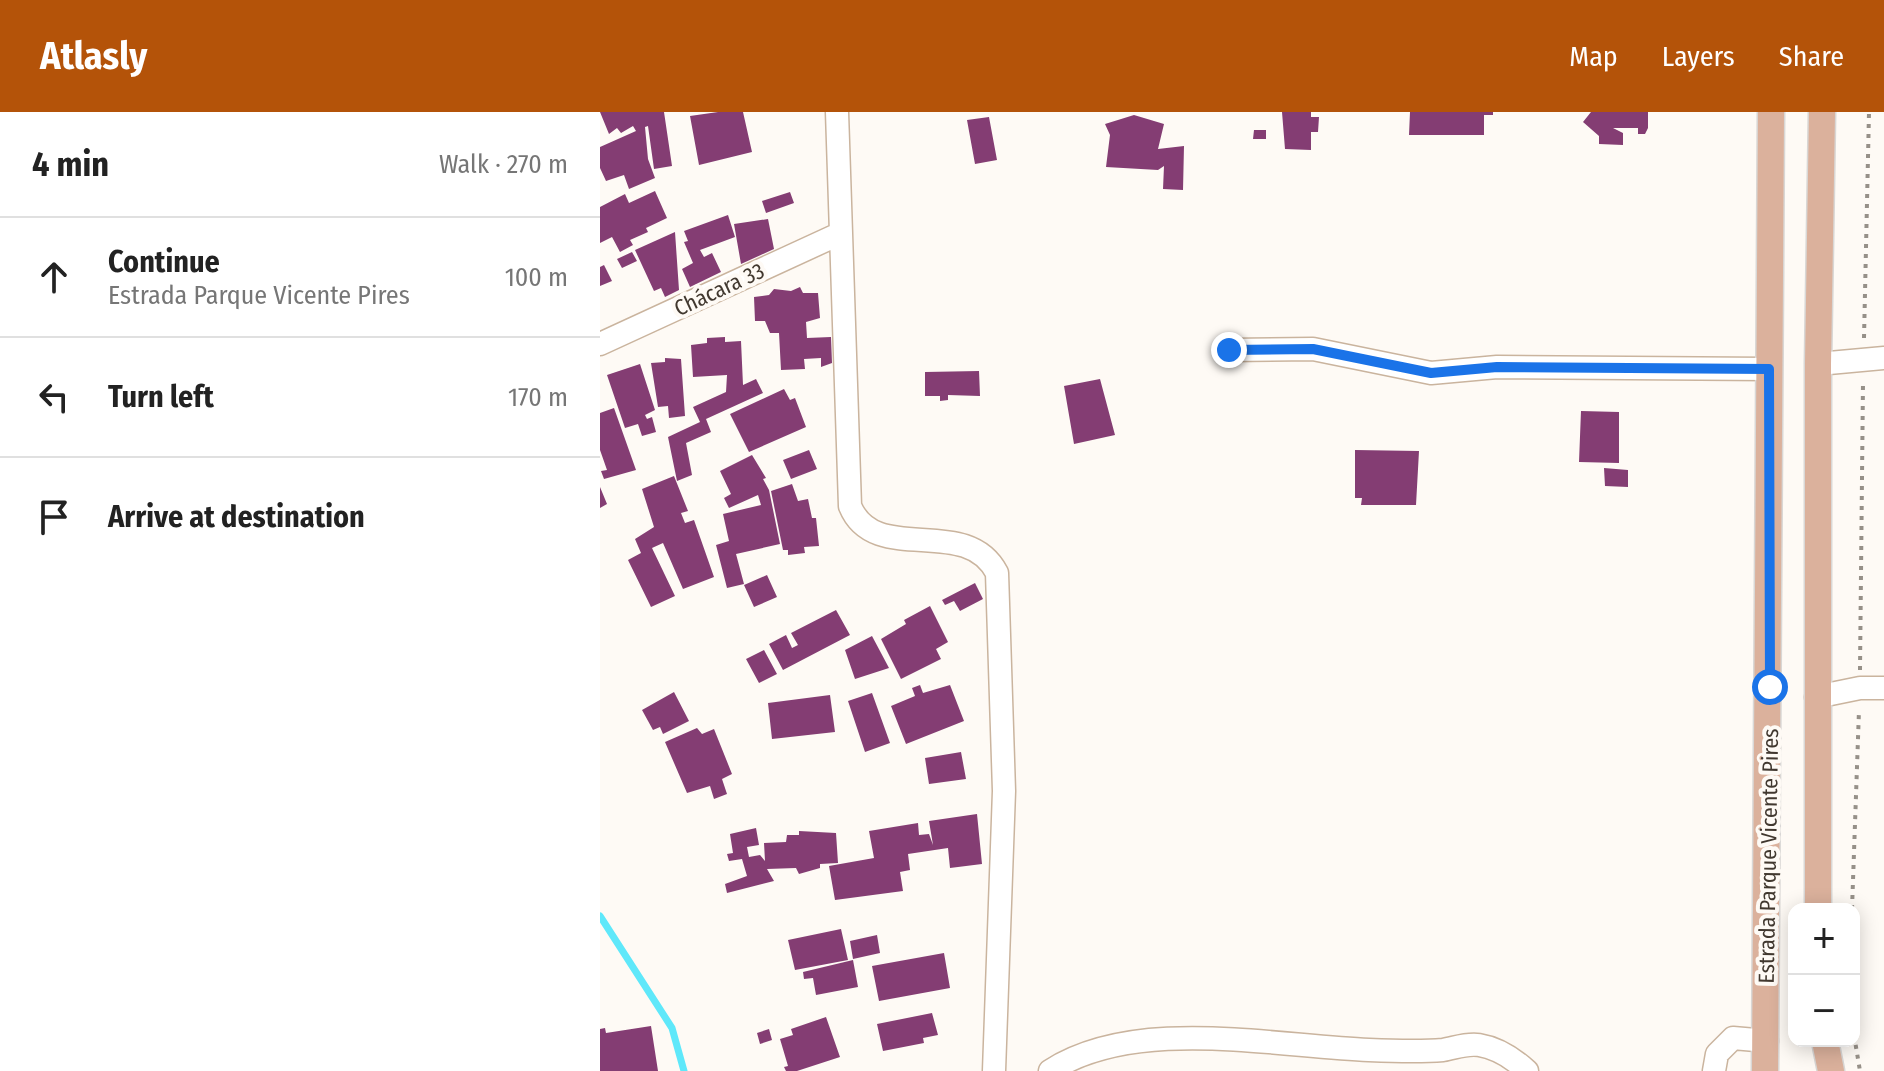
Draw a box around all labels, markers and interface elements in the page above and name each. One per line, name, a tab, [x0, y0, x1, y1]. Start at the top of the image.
text: Atlasly	[40, 33, 147, 79]
text: Map	[1569, 40, 1618, 73]
text: Layers	[1662, 40, 1735, 73]
text: Share	[1779, 40, 1844, 73]
text: 4 min	[32, 144, 109, 185]
text: Walk · 270 m	[439, 149, 568, 180]
text: Continue	[108, 244, 220, 280]
icon: ahead	[32, 255, 76, 299]
street label: Chácara 33	[670, 257, 768, 322]
text: 100 m	[505, 262, 568, 293]
text: Estrada Parque Vicente Pires	[108, 280, 410, 311]
route end	[1211, 332, 1247, 368]
icon: left	[32, 375, 76, 419]
text: Turn left	[108, 379, 214, 415]
text: 170 m	[508, 382, 568, 413]
icon: arrive	[32, 495, 76, 539]
text: Arrive at destination	[108, 499, 365, 535]
route start	[1752, 669, 1788, 705]
street label: Estrada Parque Vicente Pires	[1753, 728, 1784, 984]
map controls	[1788, 903, 1860, 1047]
button: +	[1788, 903, 1860, 975]
button: −	[1788, 975, 1860, 1047]

